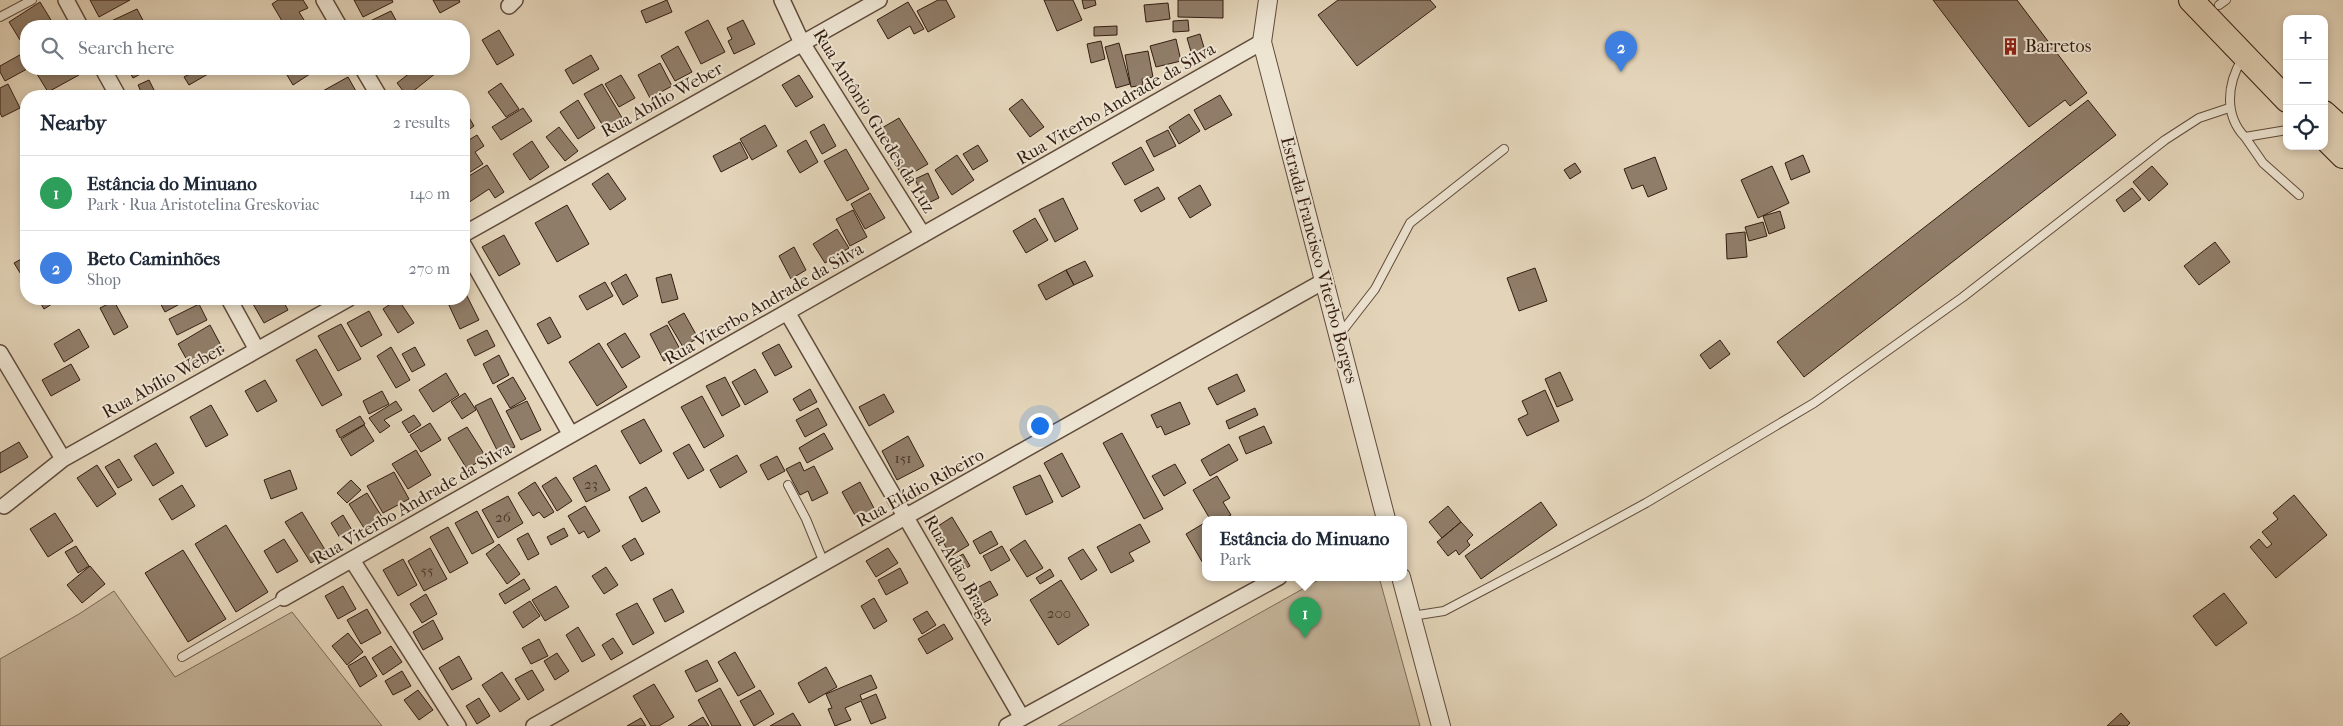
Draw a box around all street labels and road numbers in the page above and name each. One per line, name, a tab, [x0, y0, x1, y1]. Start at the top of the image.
street label: Rua Antônio Guedes da Luz	[809, 25, 939, 217]
street label: Rua Viterbo Andrade da Silva	[1013, 38, 1220, 170]
street label: Rua Abílio Weber	[597, 58, 727, 142]
street label: Estrada Francisco Viterbo Borges	[1276, 134, 1362, 386]
street label: Rua Viterbo Andrade da Silva	[661, 238, 868, 370]
street label: Rua Abílio Weber	[98, 339, 228, 423]
street label: Rua Viterbo Andrade da Silva	[309, 438, 516, 570]
street label: Rua Elídio Ribeiro	[852, 444, 988, 532]
street label: Rua Adão Braga	[919, 511, 999, 629]

